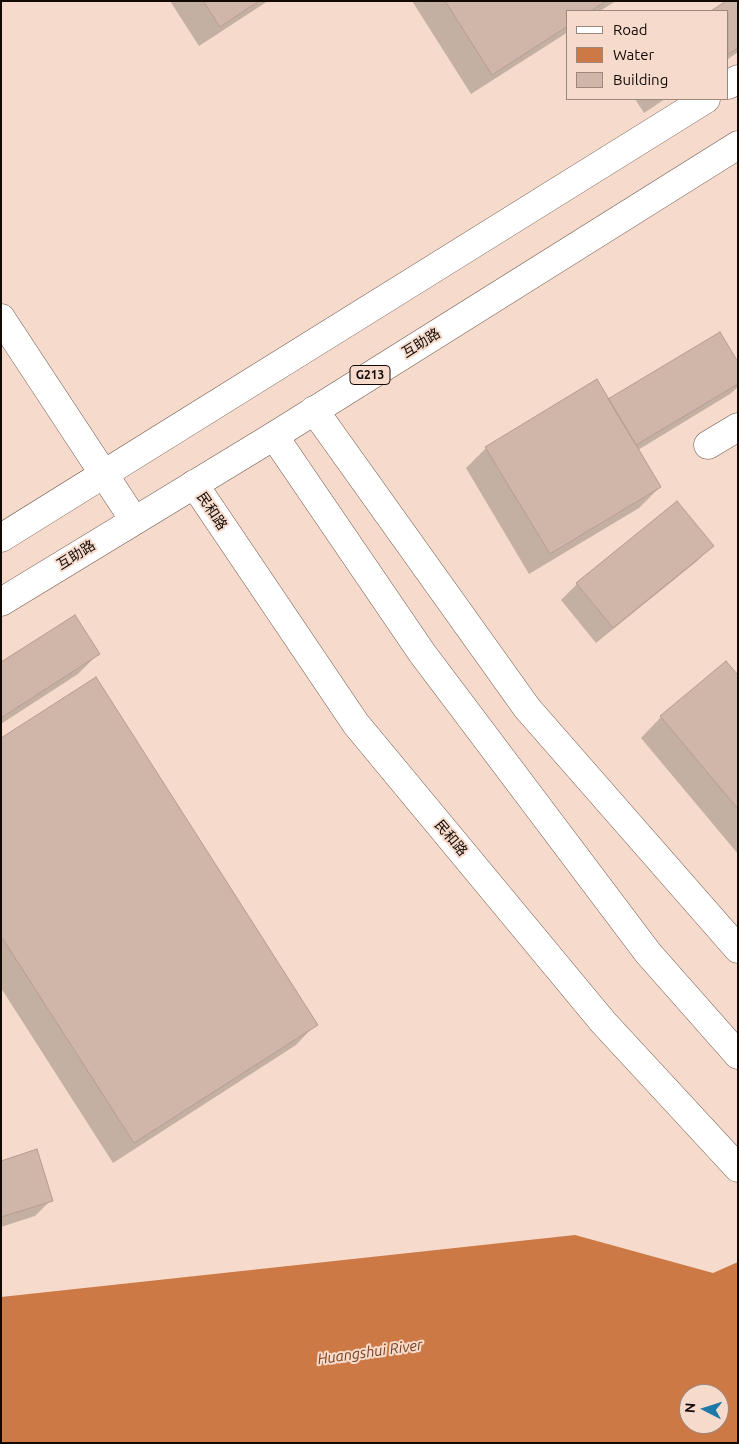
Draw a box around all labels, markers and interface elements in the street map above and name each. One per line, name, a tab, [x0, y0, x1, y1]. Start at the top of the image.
legend	[566, 10, 729, 100]
text: Road	[613, 21, 648, 38]
text: Water	[613, 46, 654, 63]
text: Building	[613, 71, 668, 88]
street label: 互助路	[399, 325, 443, 361]
road number: G213	[350, 366, 390, 384]
street label: 民和路	[193, 489, 231, 533]
street label: 互助路	[54, 537, 98, 573]
street label: 民和路	[431, 817, 471, 859]
water label: Huangshui River	[316, 1336, 424, 1368]
north arrow	[679, 1384, 729, 1434]
text: N	[682, 1402, 698, 1414]

